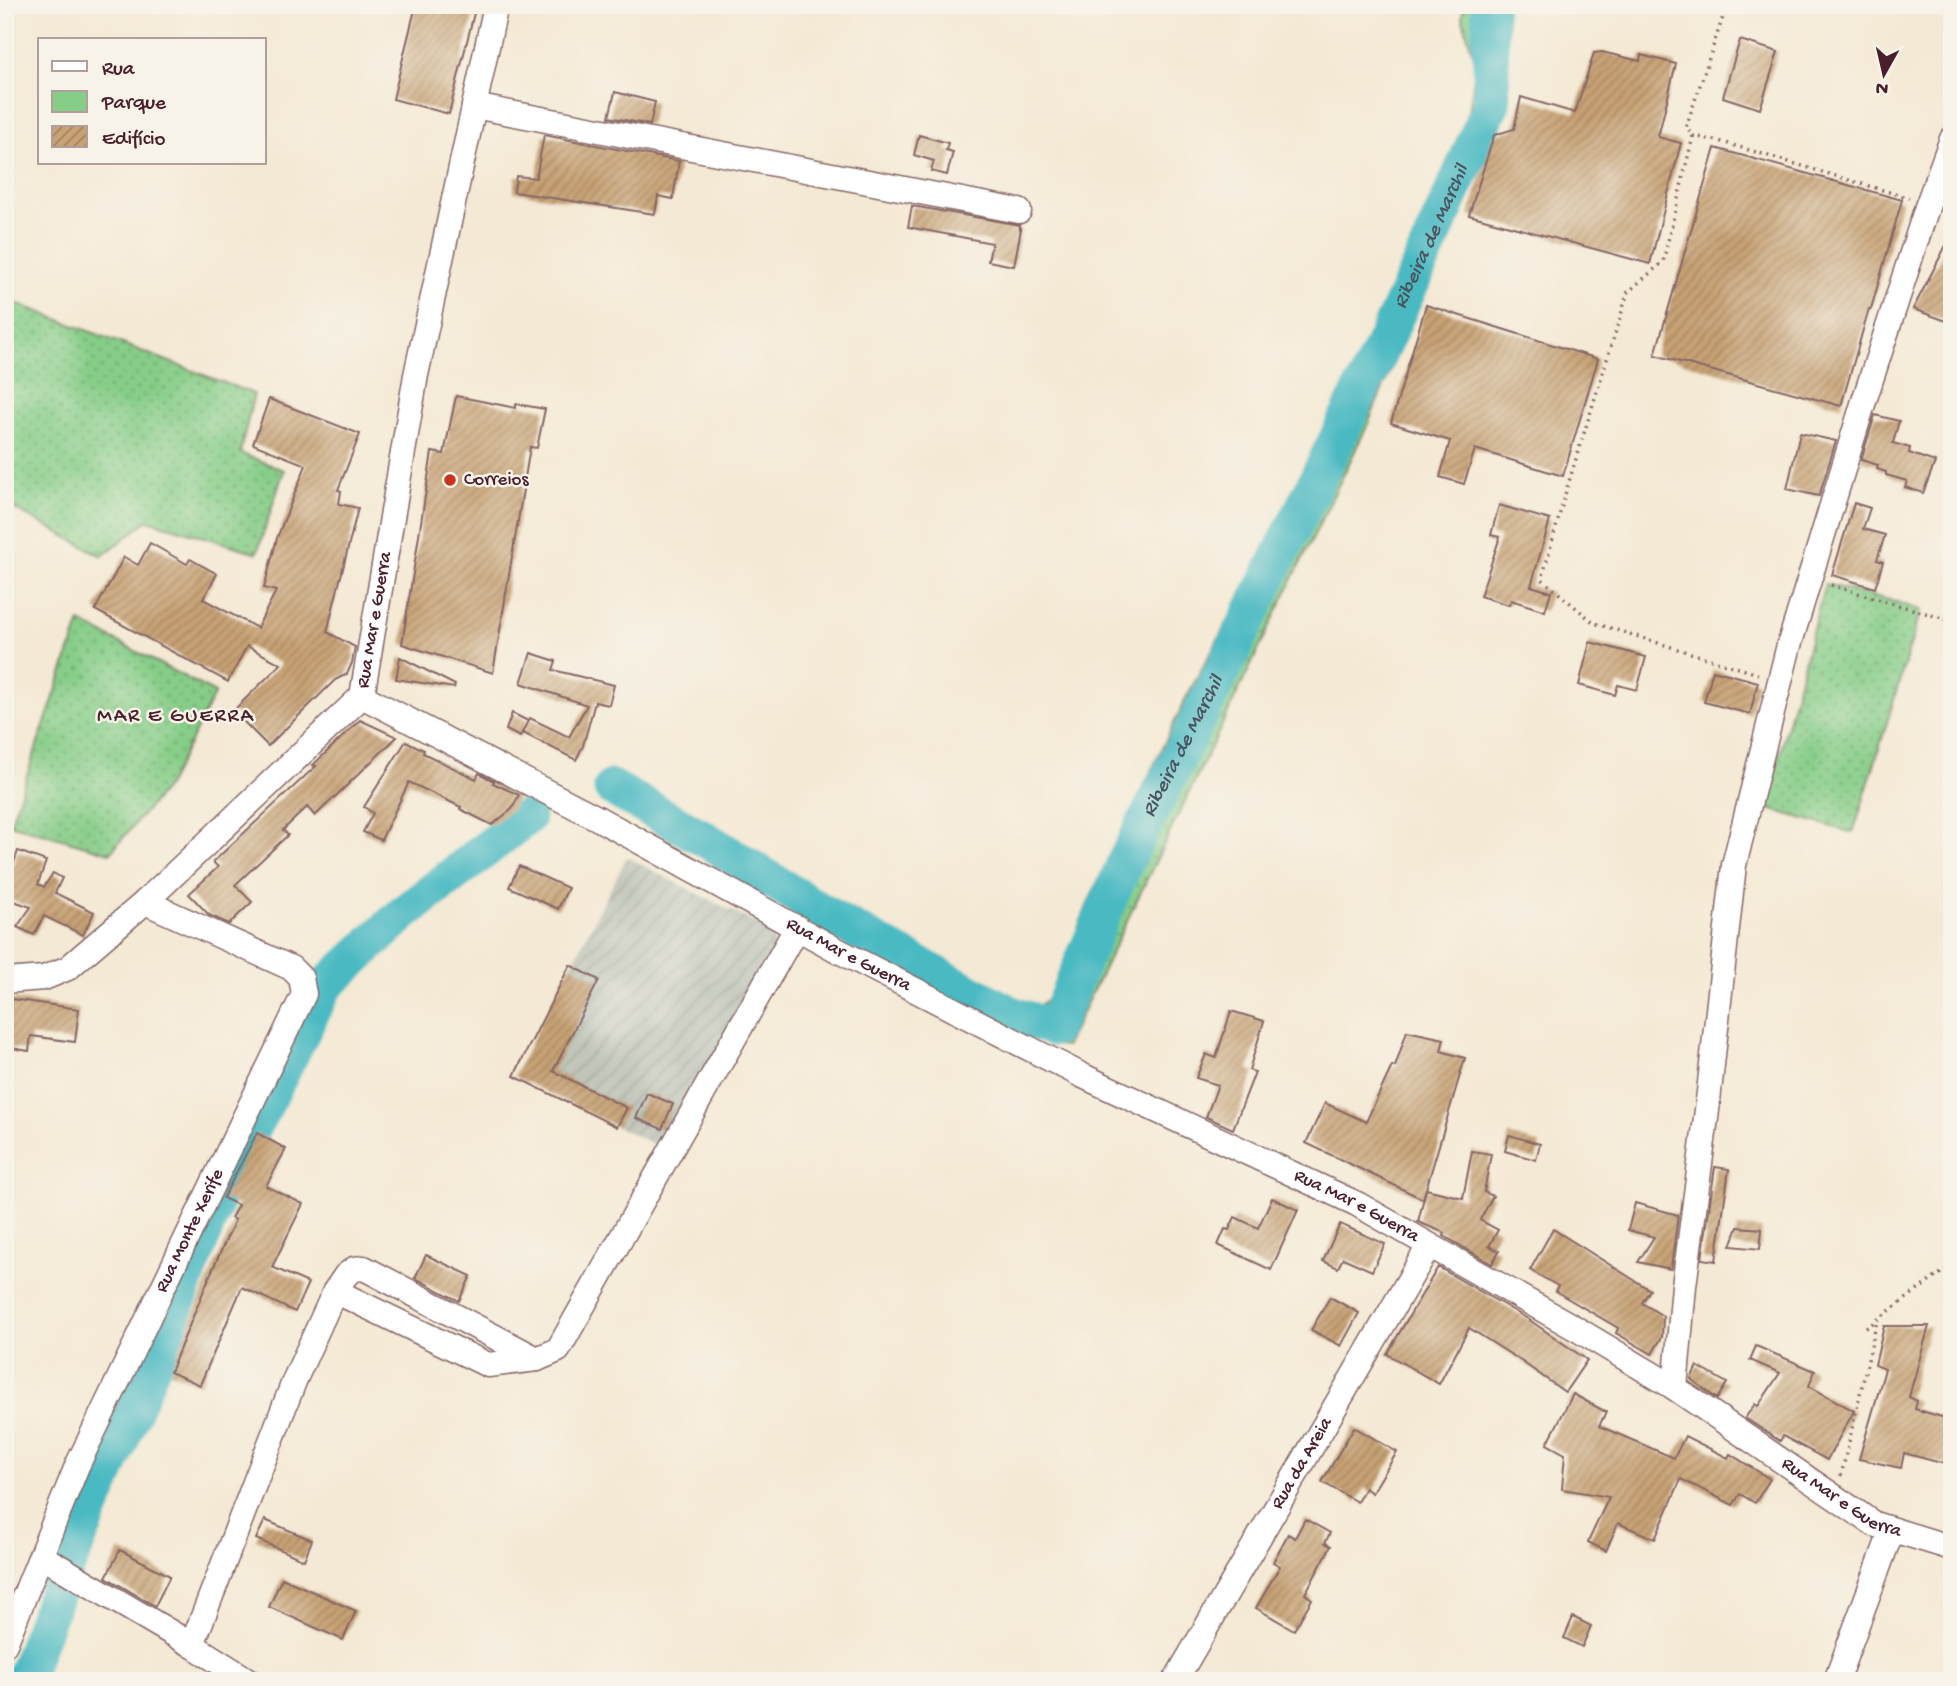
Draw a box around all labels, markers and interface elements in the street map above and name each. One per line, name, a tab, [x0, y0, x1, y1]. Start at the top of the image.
legend	[38, 38, 266, 164]
north arrow	[1848, 38, 1918, 108]
text: Rua	[102, 58, 136, 83]
text: N	[1874, 75, 1890, 100]
text: Parque	[101, 92, 167, 117]
text: Edifício	[102, 128, 166, 153]
water label: Ribeira de Marchil	[1389, 160, 1476, 313]
place label: Correios	[464, 469, 529, 492]
marker: Correios	[442, 472, 458, 488]
street label: Rua Mar e Guerra	[352, 549, 398, 690]
water label: Ribeira de Marchil	[1137, 670, 1231, 822]
district label: MAR E GUERRA	[97, 705, 255, 730]
street label: Rua Mar e Guerra	[782, 913, 916, 998]
street label: Rua Monte Xerife	[151, 1165, 230, 1296]
street label: Rua Mar e Guerra	[1290, 1165, 1424, 1249]
street label: Rua da Areia	[1266, 1412, 1339, 1513]
street label: Rua Mar e Guerra	[1777, 1452, 1906, 1544]

